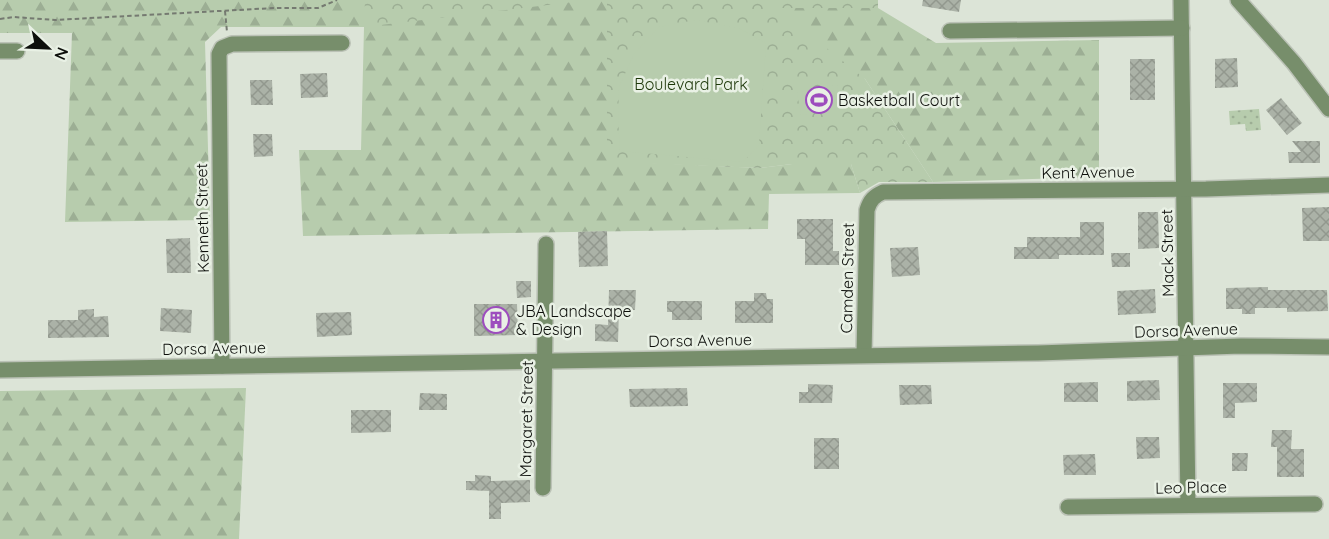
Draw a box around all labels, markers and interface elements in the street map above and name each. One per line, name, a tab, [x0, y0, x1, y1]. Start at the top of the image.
north arrow	[18, 18, 78, 78]
text: N	[50, 45, 73, 63]
park label: Boulevard Park	[634, 74, 748, 94]
sports icon: Basketball Court	[804, 85, 834, 115]
place label: Basketball Court	[838, 90, 960, 110]
street label: Kent Avenue	[1041, 161, 1135, 183]
street label: Kenneth Street	[191, 163, 213, 273]
street label: Mack Street	[1156, 209, 1178, 297]
street label: Camden Street	[836, 222, 858, 334]
place label: JBA Landscape & Design	[516, 301, 632, 339]
building icon: JBA Landscape & Design	[481, 305, 511, 335]
street label: Dorsa Avenue	[1134, 318, 1238, 342]
street label: Dorsa Avenue	[648, 329, 752, 351]
street label: Dorsa Avenue	[162, 337, 266, 359]
street label: Margaret Street	[515, 360, 537, 478]
street label: Leo Place	[1155, 476, 1227, 498]

